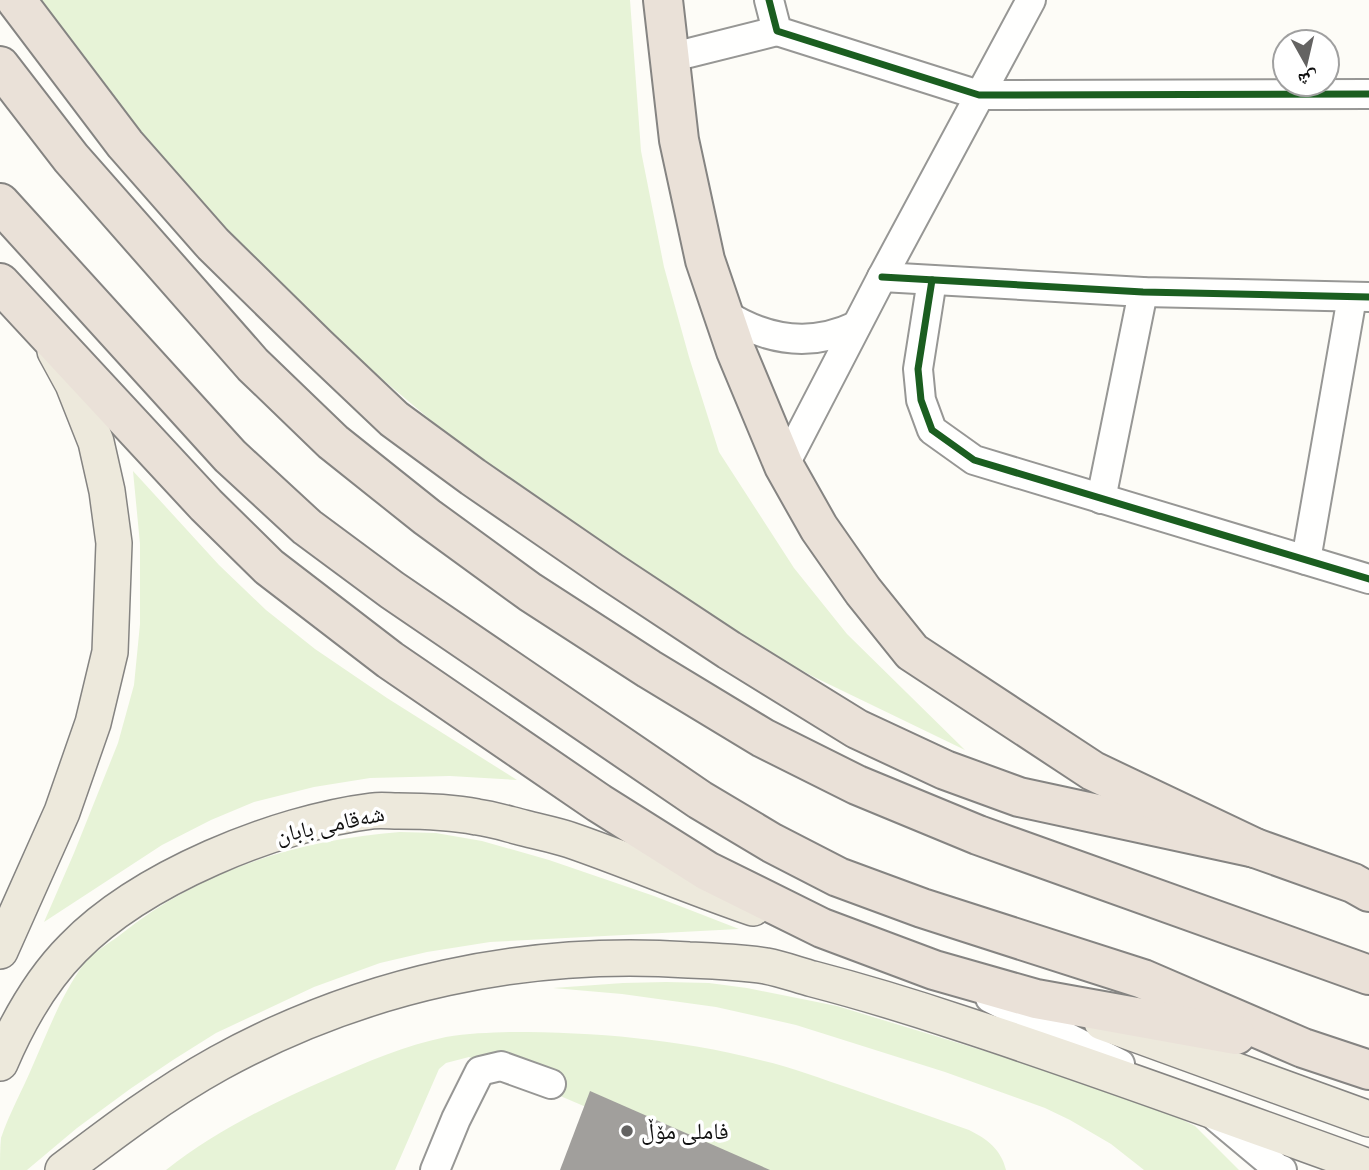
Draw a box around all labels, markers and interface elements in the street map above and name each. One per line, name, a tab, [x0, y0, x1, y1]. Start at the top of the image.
north arrow	[1271, 28, 1341, 98]
text: ش	[1297, 66, 1320, 94]
street label: شەقامی بابان	[273, 797, 387, 851]
place label: فاملی مۆڵ	[641, 1115, 729, 1147]
marker: فاملی مۆڵ	[619, 1123, 635, 1139]

